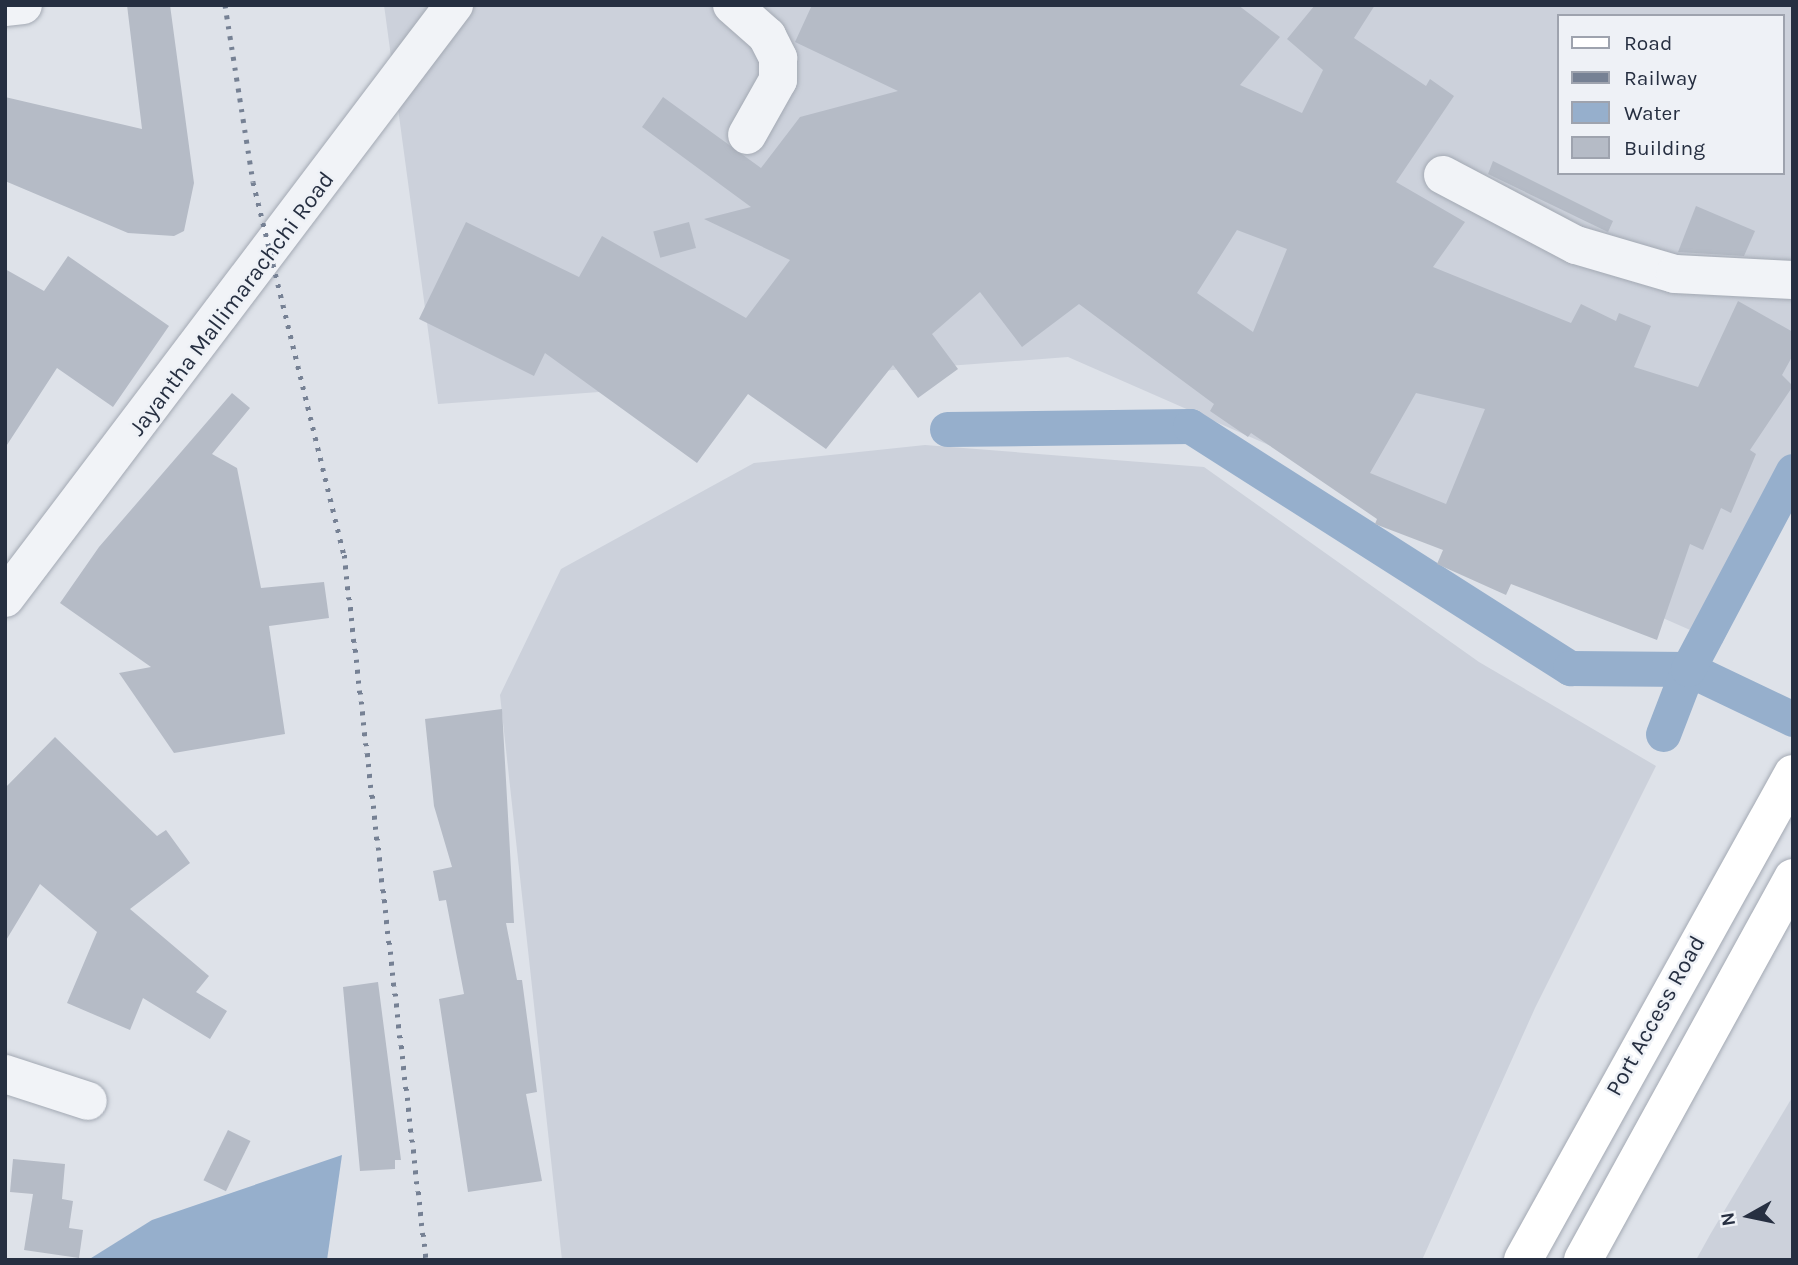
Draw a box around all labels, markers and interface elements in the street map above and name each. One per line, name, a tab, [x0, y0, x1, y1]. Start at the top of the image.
legend	[1556, 14, 1784, 175]
text: Road	[1624, 31, 1672, 55]
text: Railway	[1624, 66, 1697, 90]
text: Water	[1624, 101, 1680, 125]
text: Building	[1624, 136, 1705, 160]
street label: Jayantha Mallimarachchi Road	[124, 166, 340, 442]
street label: Port Access Road	[1601, 931, 1711, 1101]
north arrow	[1714, 1181, 1784, 1251]
text: N	[1716, 1211, 1740, 1228]

